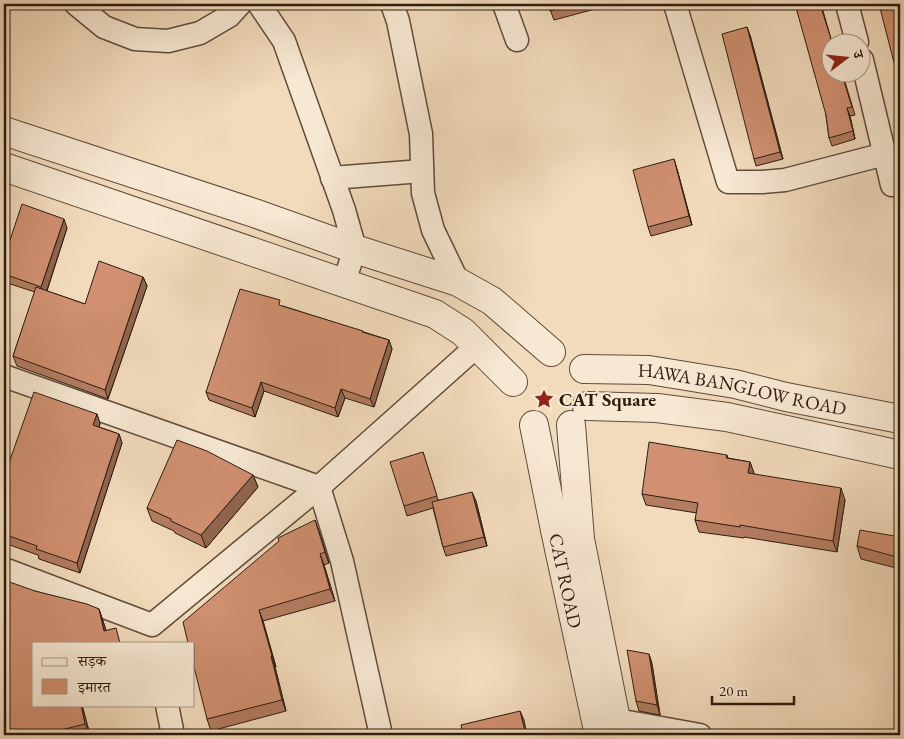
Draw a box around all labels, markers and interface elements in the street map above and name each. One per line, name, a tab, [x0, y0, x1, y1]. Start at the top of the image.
north arrow	[822, 32, 872, 82]
text: उ	[849, 48, 868, 61]
street label: HAWA BANGLOW ROAD	[638, 357, 849, 421]
place label: CAT Square	[559, 387, 656, 412]
place icon: CAT Square	[533, 388, 555, 410]
street label: CAT ROAD	[544, 531, 588, 631]
legend	[32, 642, 195, 706]
text: सड़क	[77, 651, 107, 670]
scale bar	[712, 674, 794, 706]
text: इमारत	[77, 677, 112, 696]
text: 20 m	[719, 681, 748, 700]

